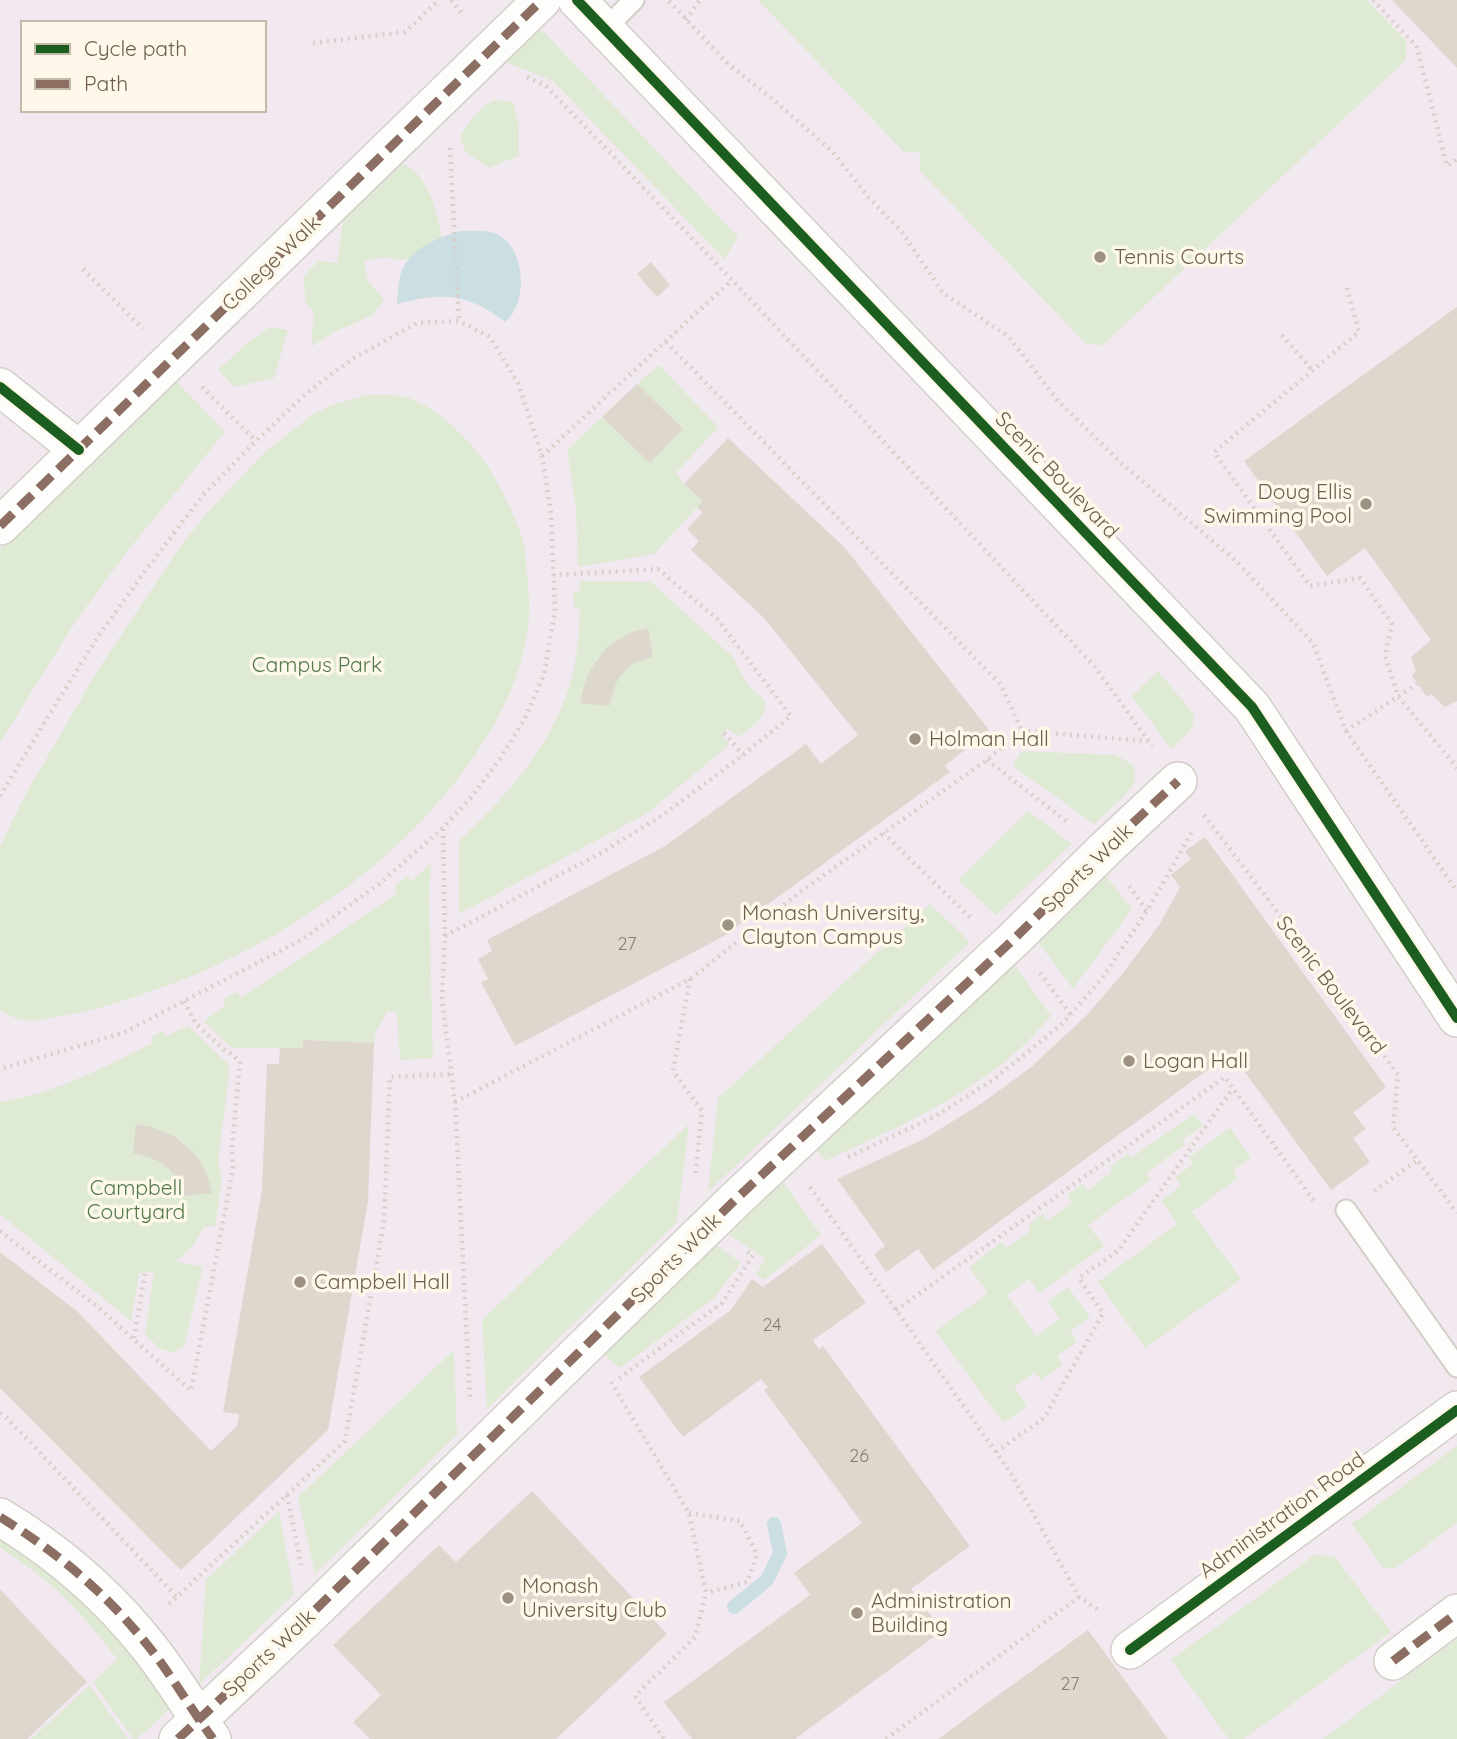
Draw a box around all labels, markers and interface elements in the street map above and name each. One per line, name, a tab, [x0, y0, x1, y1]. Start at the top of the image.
legend	[21, 21, 266, 112]
text: Cycle path	[84, 35, 187, 61]
text: Path	[84, 70, 128, 96]
street label: College Walk	[216, 209, 325, 316]
place label: Tennis Courts	[1114, 243, 1244, 269]
marker: Tennis Courts	[1092, 249, 1108, 265]
street label: Scenic Boulevard	[991, 405, 1125, 543]
place label: Doug Ellis Swimming Pool	[1204, 478, 1352, 528]
marker: Doug Ellis Swimming Pool	[1358, 496, 1374, 512]
park label: Campus Park	[252, 651, 382, 677]
place label: Holman Hall	[929, 725, 1049, 751]
marker: Holman Hall	[907, 731, 923, 747]
street label: Sports Walk	[1035, 817, 1138, 917]
place label: Monash University, Clayton Campus	[742, 899, 924, 949]
street label: Scenic Boulevard	[1271, 910, 1392, 1059]
marker: Monash University, Clayton Campus	[720, 917, 736, 933]
house number: 27	[618, 932, 636, 955]
place label: Logan Hall	[1143, 1047, 1248, 1073]
marker: Logan Hall	[1121, 1053, 1137, 1069]
park label: Campbell Courtyard	[87, 1174, 185, 1224]
street label: Sports Walk	[625, 1207, 726, 1308]
place label: Campbell Hall	[314, 1268, 450, 1294]
marker: Campbell Hall	[292, 1274, 308, 1290]
house number: 24	[762, 1313, 782, 1336]
house number: 26	[849, 1444, 869, 1467]
street label: Administration Road	[1194, 1445, 1369, 1583]
place label: Monash University Club	[522, 1572, 667, 1622]
place label: Administration Building	[871, 1587, 1012, 1637]
marker: Monash University Club	[500, 1590, 516, 1606]
street label: Sports Walk	[217, 1603, 320, 1702]
marker: Administration Building	[849, 1605, 865, 1621]
house number: 27	[1061, 1672, 1079, 1695]

